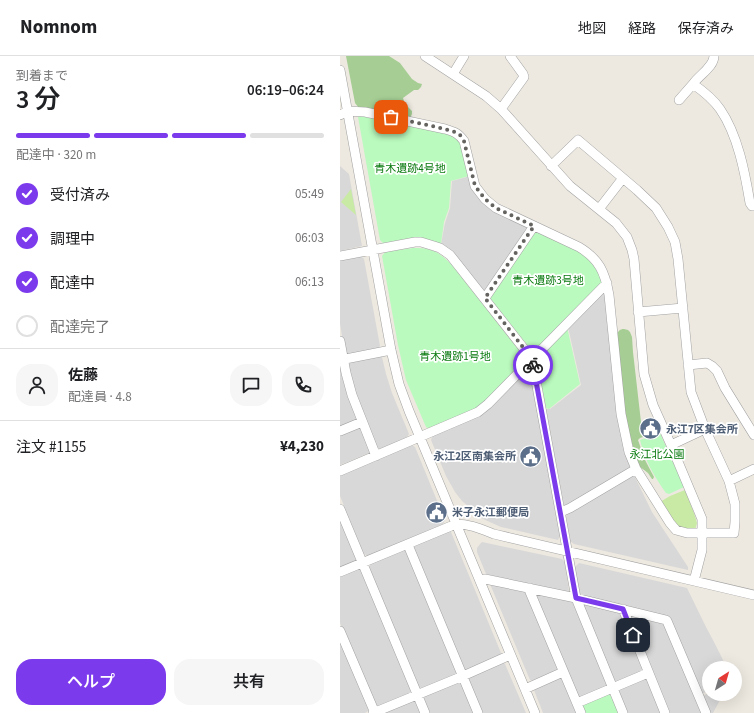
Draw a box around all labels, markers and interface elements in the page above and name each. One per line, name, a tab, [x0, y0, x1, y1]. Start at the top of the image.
text: Nomnom	[20, 14, 97, 41]
text: 地図	[578, 19, 606, 39]
text: 経路	[628, 19, 656, 39]
text: 保存済み	[678, 19, 734, 39]
text: 到着まで	[16, 67, 68, 85]
text: 06:19–06:24	[247, 80, 324, 101]
text: 3 分	[16, 81, 61, 118]
pin	[374, 100, 408, 134]
icon: bag	[380, 106, 402, 128]
text: 配達中 · 320 m	[16, 146, 96, 164]
park label: 青木遺跡4号地	[374, 161, 446, 176]
icon: check	[16, 183, 38, 205]
text: 受付済み	[50, 185, 110, 206]
text: 05:49	[295, 185, 324, 203]
icon: check	[16, 227, 38, 249]
text: 調理中	[50, 229, 95, 250]
text: 06:03	[295, 229, 324, 247]
icon: check	[16, 271, 38, 293]
text: 配達中	[50, 273, 95, 294]
text: 06:13	[295, 273, 324, 291]
park label: 青木遺跡3号地	[512, 273, 584, 288]
text: 配達完了	[50, 317, 110, 338]
courier	[513, 345, 553, 385]
park label: 青木遺跡1号地	[419, 349, 491, 364]
icon: bike	[522, 354, 544, 376]
button: person	[16, 364, 58, 406]
button: chat	[230, 364, 272, 406]
button: phone	[282, 364, 324, 406]
text: 佐藤	[68, 365, 98, 386]
text: 配達員 · 4.8	[68, 388, 132, 406]
public building icon: 永江7区集会所	[638, 416, 664, 442]
place label: 永江7区集会所	[666, 422, 738, 437]
text: ¥4,230	[280, 436, 324, 457]
text: 注文 #1155	[16, 437, 86, 458]
public building icon: 永江2区南集会所	[518, 443, 544, 469]
park label: 永江北公園	[630, 447, 685, 462]
place label: 永江2区南集会所	[433, 449, 516, 464]
public building icon: 米子永江郵便局	[423, 499, 449, 525]
place label: 米子永江郵便局	[452, 505, 529, 520]
pin	[616, 618, 650, 652]
icon: home	[622, 624, 644, 646]
button: ヘルプ	[16, 659, 166, 705]
button: 共有	[174, 659, 324, 705]
north arrow	[702, 661, 742, 701]
map controls	[702, 661, 742, 701]

